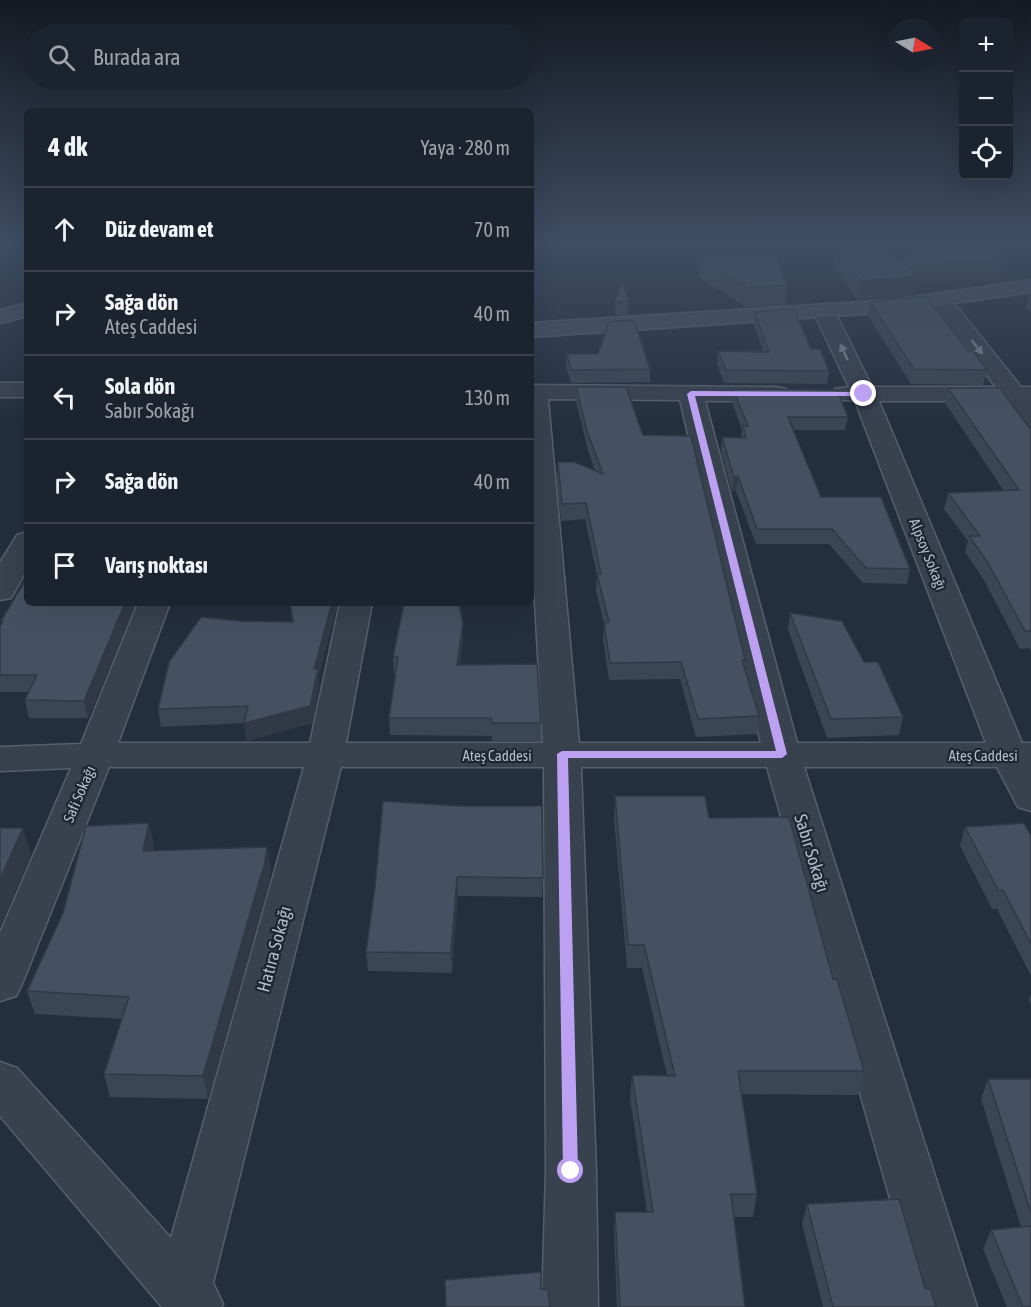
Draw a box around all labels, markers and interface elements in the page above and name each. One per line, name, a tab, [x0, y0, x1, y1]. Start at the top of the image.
north arrow	[887, 18, 941, 72]
map controls	[959, 18, 1013, 180]
button: +	[959, 18, 1013, 72]
search box	[24, 24, 534, 90]
icon: search	[45, 41, 78, 74]
text: Burada ara	[93, 44, 181, 70]
button: −	[959, 72, 1013, 126]
button: locate	[959, 126, 1013, 180]
text: 4 dk	[48, 132, 88, 162]
text: Yaya · 280 m	[421, 136, 510, 159]
icon: ahead	[48, 213, 81, 246]
text: Düz devam et	[105, 216, 213, 242]
text: 70 m	[474, 218, 510, 241]
text: Sağa dön	[105, 289, 178, 315]
icon: right	[48, 297, 81, 330]
text: 40 m	[474, 302, 510, 325]
text: Ateş Caddesi	[105, 315, 197, 338]
one-way arrow	[970, 339, 982, 354]
one-way arrow	[840, 344, 849, 361]
text: Sola dön	[105, 373, 175, 399]
route end	[850, 380, 876, 406]
icon: left	[48, 381, 81, 414]
text: 130 m	[465, 386, 510, 409]
text: Sabır Sokağı	[105, 399, 195, 422]
icon: right	[48, 465, 81, 498]
text: Sağa dön	[105, 468, 178, 494]
text: 40 m	[474, 470, 510, 493]
street label: Alpsoy Sokağı	[906, 516, 950, 592]
icon: arrive	[48, 549, 81, 582]
text: Varış noktası	[105, 552, 208, 578]
street label: Ateş Caddesi	[462, 747, 532, 764]
street label: Ateş Caddesi	[948, 747, 1018, 764]
street label: Safi Sokağı	[60, 763, 98, 825]
street label: Sabır Sokağı	[790, 811, 834, 895]
street label: Hatıra Sokağı	[252, 904, 296, 994]
route start	[557, 1157, 583, 1183]

